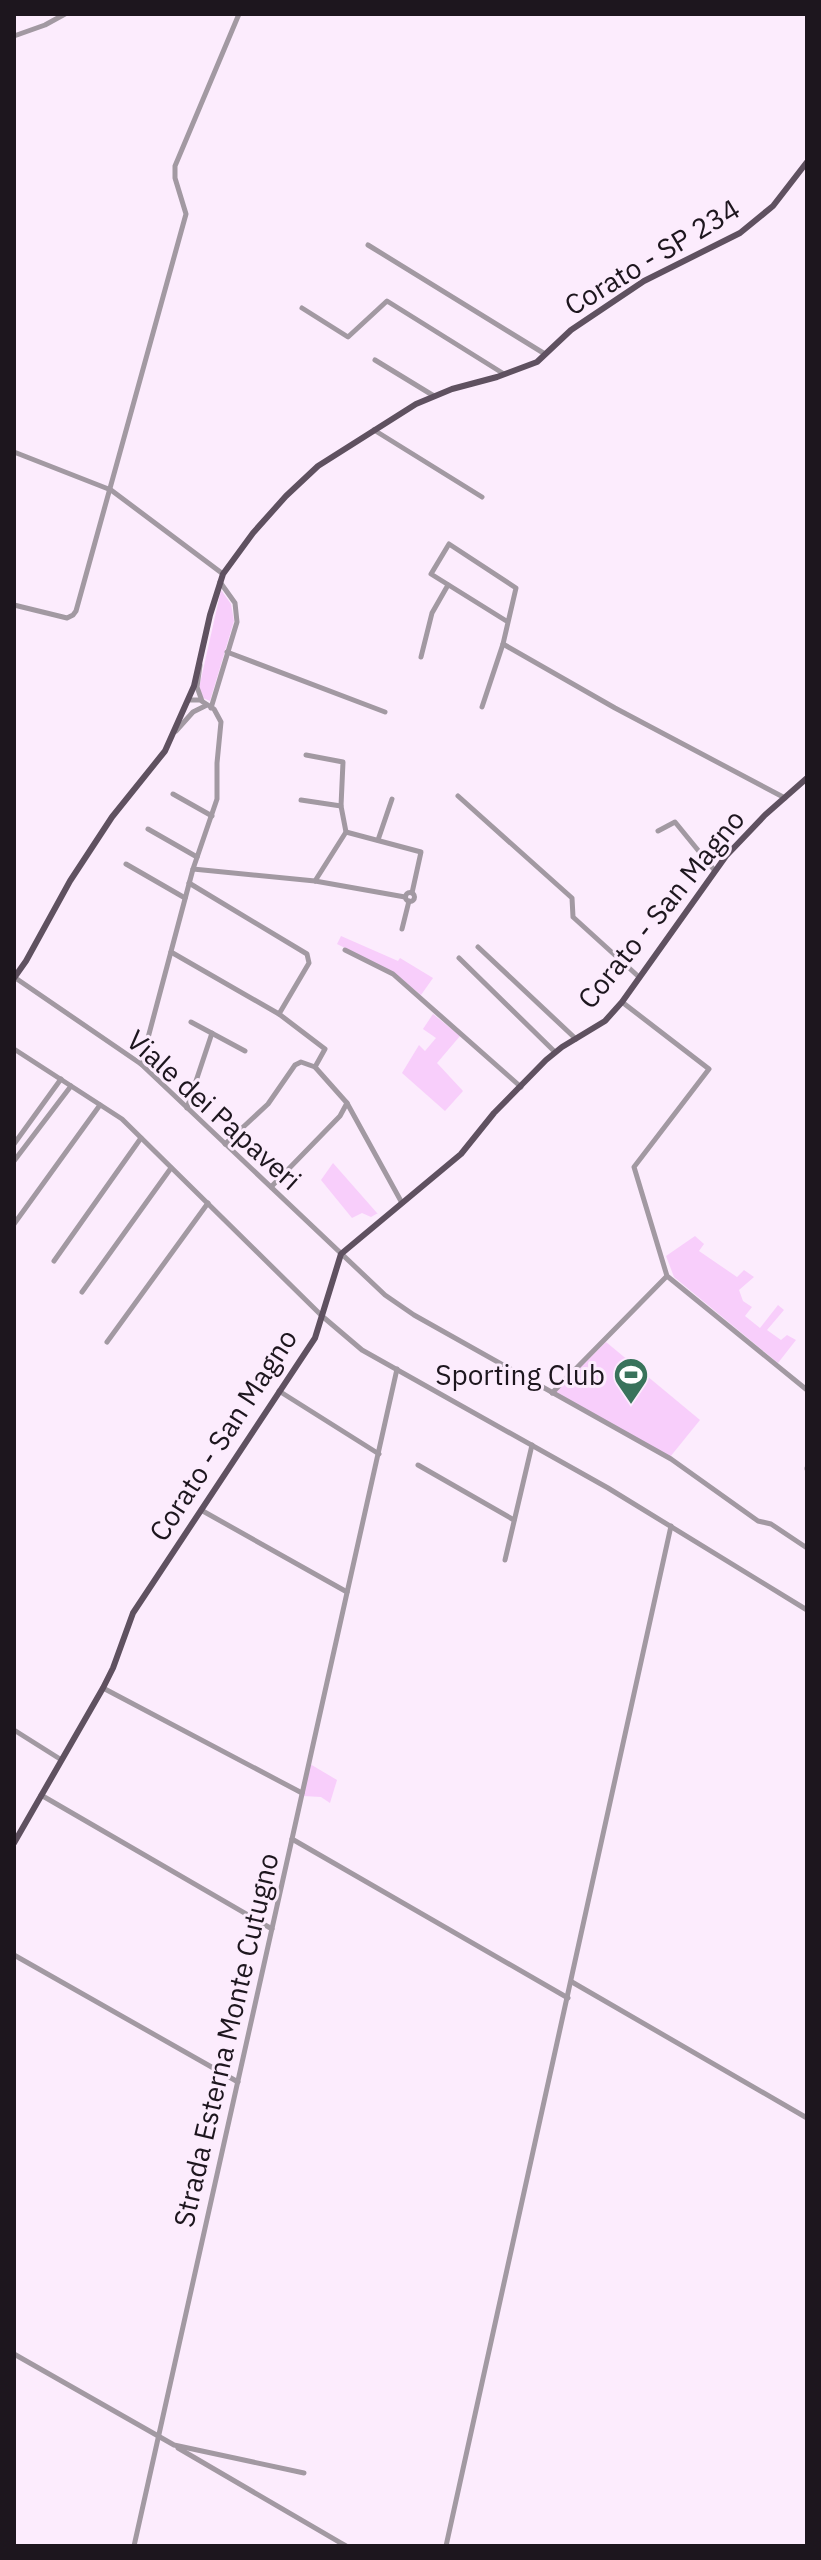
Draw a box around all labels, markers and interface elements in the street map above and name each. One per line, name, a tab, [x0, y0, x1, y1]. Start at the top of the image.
street label: Corato - SP 234	[557, 190, 746, 323]
street label: Corato - San Magno	[569, 802, 752, 1016]
street label: Viale dei Papaveri	[119, 1021, 309, 1198]
street label: Corato - San Magno	[140, 1322, 305, 1548]
place label: Sporting Club	[435, 1356, 605, 1393]
sports icon: Sporting Club	[612, 1356, 650, 1406]
street label: Strada Esterna Monte Cutugno	[164, 1849, 287, 2231]

